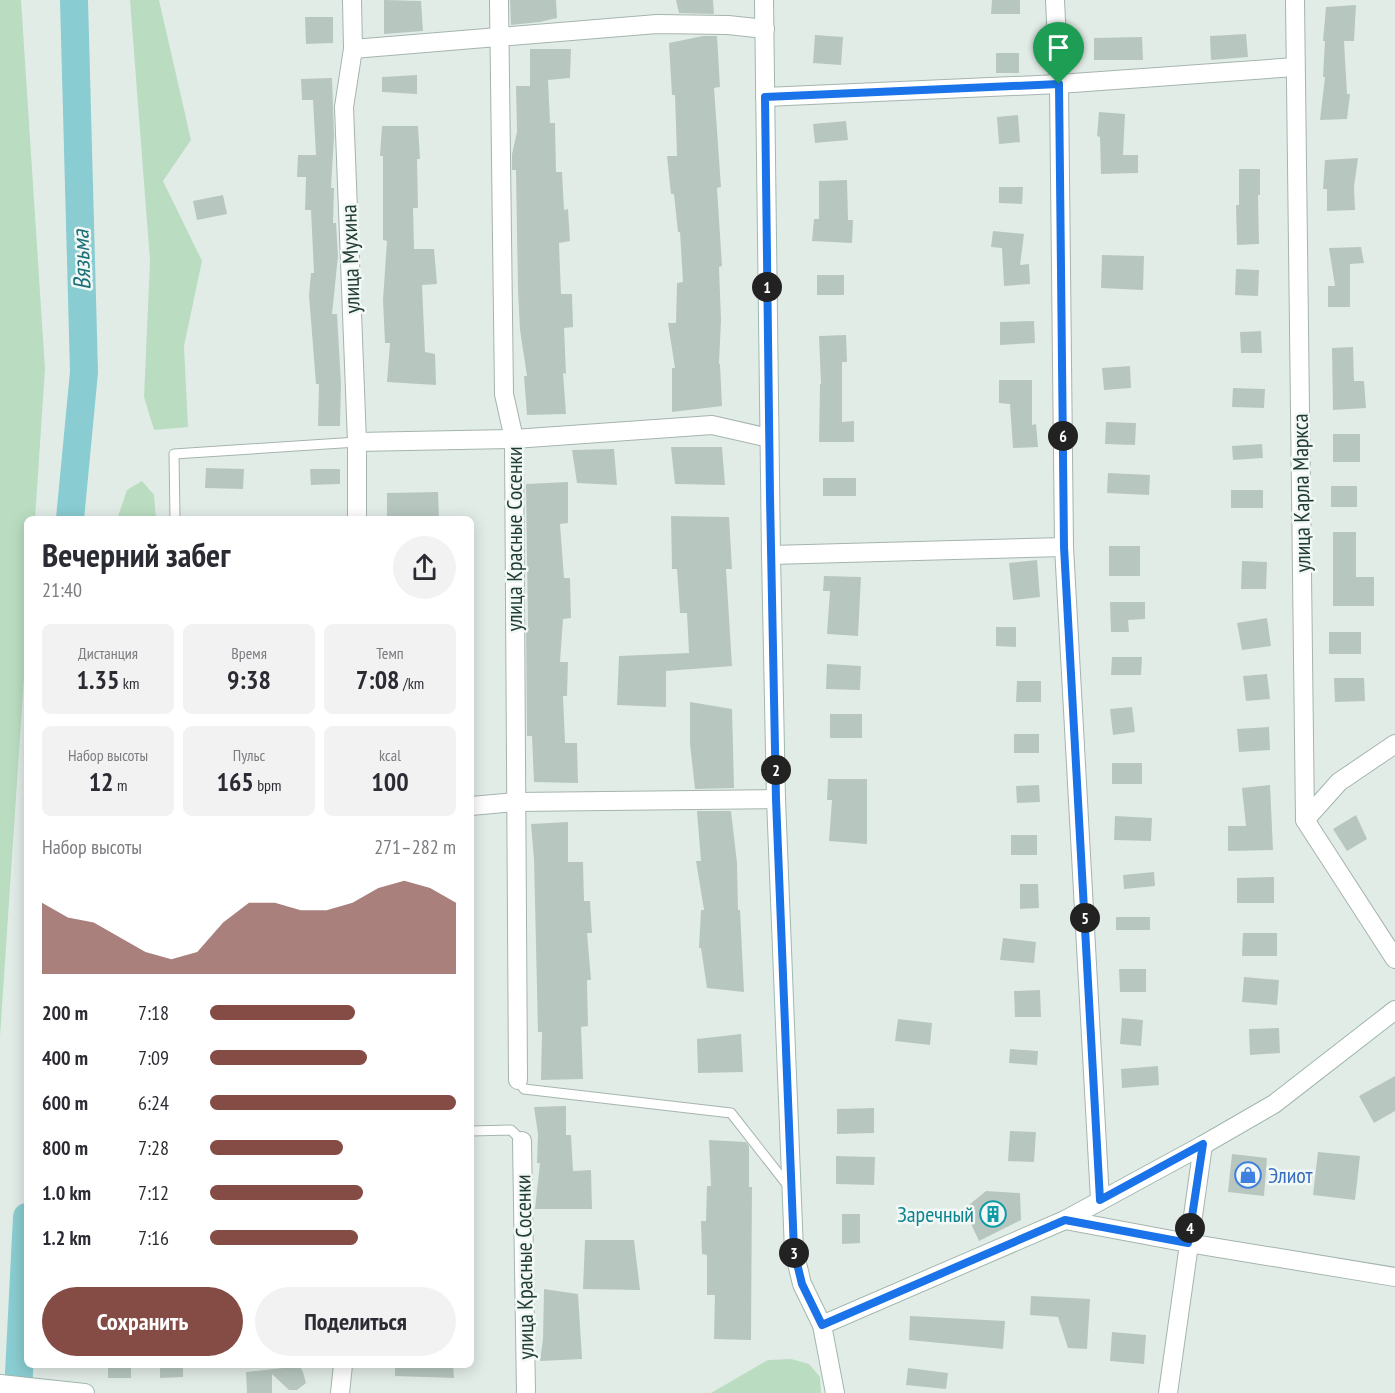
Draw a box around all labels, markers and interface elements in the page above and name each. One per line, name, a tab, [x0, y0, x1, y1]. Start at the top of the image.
pin	[1033, 22, 1084, 84]
icon: arrive	[1042, 31, 1075, 64]
street label: улица Мухина	[334, 204, 366, 314]
water label: Вязьма	[64, 228, 98, 291]
pin: 1	[752, 272, 782, 302]
text: 1	[763, 277, 771, 297]
street label: улица Карла Маркса	[1286, 413, 1316, 573]
pin: 6	[1048, 421, 1078, 451]
text: 6	[1059, 426, 1067, 446]
street label: улица Красные Сосенки	[500, 446, 528, 632]
text: Вечерний забег	[42, 533, 230, 576]
button: share	[393, 536, 456, 599]
text: 21:40	[42, 577, 82, 603]
text: Дистанция	[78, 643, 138, 663]
text: Время	[231, 643, 267, 663]
text: Темп	[376, 643, 404, 663]
text: 1.35	[77, 663, 119, 696]
text: 9:38	[227, 663, 271, 696]
text: 7:08	[356, 663, 400, 696]
text: km	[119, 673, 139, 693]
text: /km	[400, 673, 424, 693]
text: Набор высоты	[68, 745, 148, 765]
text: Пульс	[233, 745, 265, 765]
text: kcal	[379, 745, 401, 765]
pin: 2	[761, 755, 791, 785]
text: 2	[772, 760, 780, 780]
text: 12	[89, 765, 114, 798]
text: 165	[216, 765, 254, 798]
text: 100	[371, 765, 409, 798]
text: m	[114, 775, 127, 795]
text: bpm	[254, 775, 282, 795]
text: Набор высоты	[42, 834, 142, 860]
text: 271–282 m	[374, 834, 456, 860]
pin: 5	[1070, 903, 1100, 933]
text: 5	[1081, 908, 1089, 928]
text: 200 m	[42, 1000, 88, 1026]
text: 7:18	[138, 1000, 169, 1026]
text: 400 m	[42, 1045, 88, 1071]
text: 7:09	[138, 1045, 169, 1071]
text: 600 m	[42, 1090, 88, 1116]
text: 6:24	[138, 1090, 169, 1116]
text: 800 m	[42, 1135, 88, 1161]
text: 7:28	[138, 1135, 169, 1161]
shop icon: Элиот	[1233, 1160, 1263, 1190]
place label: Элиот	[1268, 1161, 1314, 1189]
street label: улица Красные Сосенки	[508, 1174, 540, 1360]
text: 1.0 km	[42, 1180, 91, 1206]
text: 7:12	[138, 1180, 169, 1206]
building icon: Заречный	[978, 1199, 1008, 1229]
place label: Заречный	[897, 1200, 974, 1228]
pin: 4	[1175, 1213, 1205, 1243]
text: 4	[1186, 1218, 1194, 1238]
text: 1.2 km	[42, 1225, 91, 1251]
text: 7:16	[138, 1225, 169, 1251]
pin: 3	[779, 1238, 809, 1268]
text: 3	[790, 1243, 798, 1263]
button: Сохранить	[42, 1287, 243, 1356]
button: Поделиться	[255, 1287, 456, 1356]

